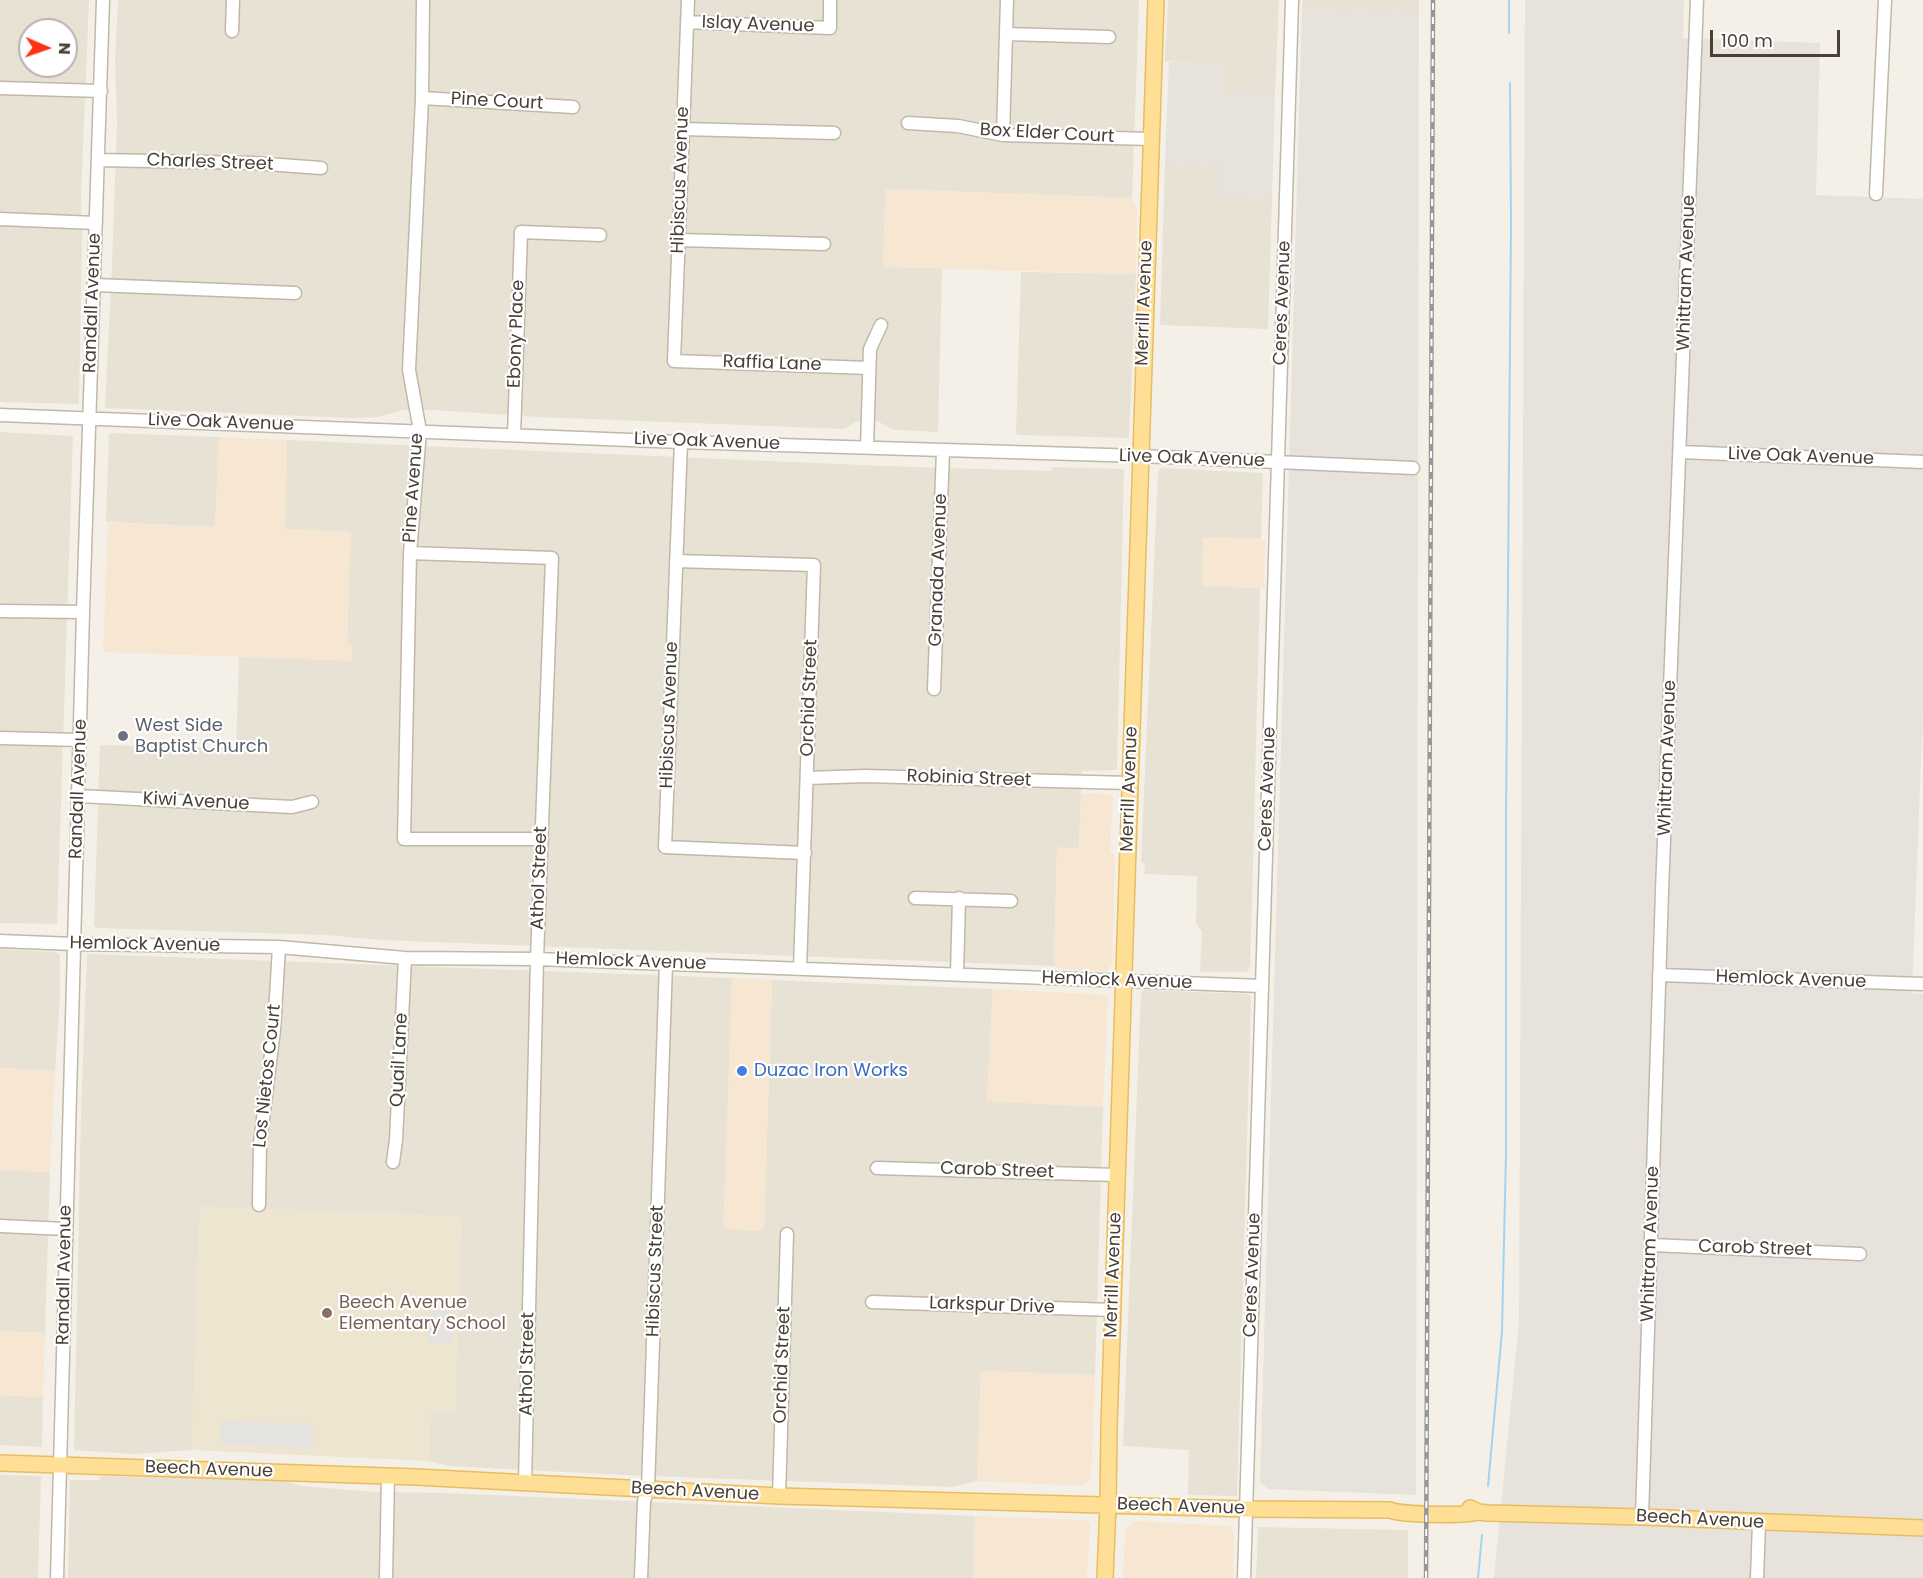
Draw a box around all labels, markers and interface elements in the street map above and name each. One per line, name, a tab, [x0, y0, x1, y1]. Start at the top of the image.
street label: Islay Avenue	[701, 12, 815, 38]
north arrow	[18, 18, 78, 78]
scale bar	[1713, 18, 1844, 56]
text: 100 m	[1721, 28, 1773, 53]
text: N	[53, 42, 76, 55]
street label: Pine Court	[450, 89, 544, 115]
street label: Hibiscus Avenue	[668, 106, 694, 254]
street label: Box Elder Court	[979, 120, 1115, 148]
street label: Charles Street	[146, 150, 274, 176]
street label: Whittram Avenue	[1673, 194, 1701, 352]
street label: Randall Avenue	[80, 233, 106, 373]
street label: Merrill Avenue	[1132, 240, 1158, 366]
street label: Ceres Avenue	[1270, 240, 1296, 366]
street label: Ebony Place	[504, 279, 530, 389]
street label: Raffia Lane	[722, 351, 822, 377]
street label: Live Oak Avenue	[148, 410, 294, 436]
street label: Live Oak Avenue	[634, 429, 780, 455]
street label: Pine Avenue	[399, 432, 429, 544]
street label: Live Oak Avenue	[1728, 444, 1874, 470]
street label: Live Oak Avenue	[1119, 446, 1265, 472]
street label: Granada Avenue	[926, 493, 952, 647]
street label: Orchid Street	[797, 639, 823, 757]
street label: Hibiscus Avenue	[657, 641, 683, 789]
street label: Whittram Avenue	[1654, 679, 1682, 837]
place label: West Side Baptist Church	[135, 715, 268, 758]
street label: Randall Avenue	[66, 719, 92, 859]
street label: Merrill Avenue	[1117, 726, 1143, 852]
street label: Ceres Avenue	[1255, 726, 1281, 852]
marker: West Side Baptist Church	[116, 729, 130, 743]
street label: Robinia Street	[906, 766, 1032, 792]
street label: Kiwi Avenue	[142, 788, 250, 816]
street label: Athol Street	[527, 826, 553, 930]
street label: Hemlock Avenue	[69, 933, 221, 957]
street label: Hemlock Avenue	[555, 949, 707, 975]
street label: Hemlock Avenue	[1715, 967, 1867, 993]
street label: Hemlock Avenue	[1041, 968, 1193, 994]
street label: Los Nietos Court	[250, 1003, 286, 1149]
street label: Quail Lane	[387, 1012, 413, 1108]
place label: Duzac Iron Works	[754, 1060, 908, 1082]
marker: Duzac Iron Works	[735, 1064, 749, 1078]
street label: Carob Street	[940, 1158, 1054, 1184]
street label: Whittram Avenue	[1637, 1165, 1665, 1323]
street label: Randall Avenue	[53, 1205, 77, 1345]
street label: Hibiscus Street	[643, 1205, 669, 1337]
street label: Merrill Avenue	[1101, 1212, 1127, 1338]
street label: Ceres Avenue	[1240, 1212, 1266, 1338]
street label: Carob Street	[1698, 1236, 1812, 1262]
place label: Beech Avenue Elementary School	[339, 1292, 506, 1334]
street label: Larkspur Drive	[929, 1293, 1055, 1319]
marker: Beech Avenue Elementary School	[320, 1306, 334, 1320]
street label: Orchid Street	[770, 1306, 796, 1424]
street label: Athol Street	[516, 1312, 540, 1416]
street label: Beech Avenue	[145, 1457, 273, 1483]
street label: Beech Avenue	[630, 1478, 760, 1506]
street label: Beech Avenue	[1117, 1494, 1245, 1520]
street label: Beech Avenue	[1635, 1506, 1765, 1534]

